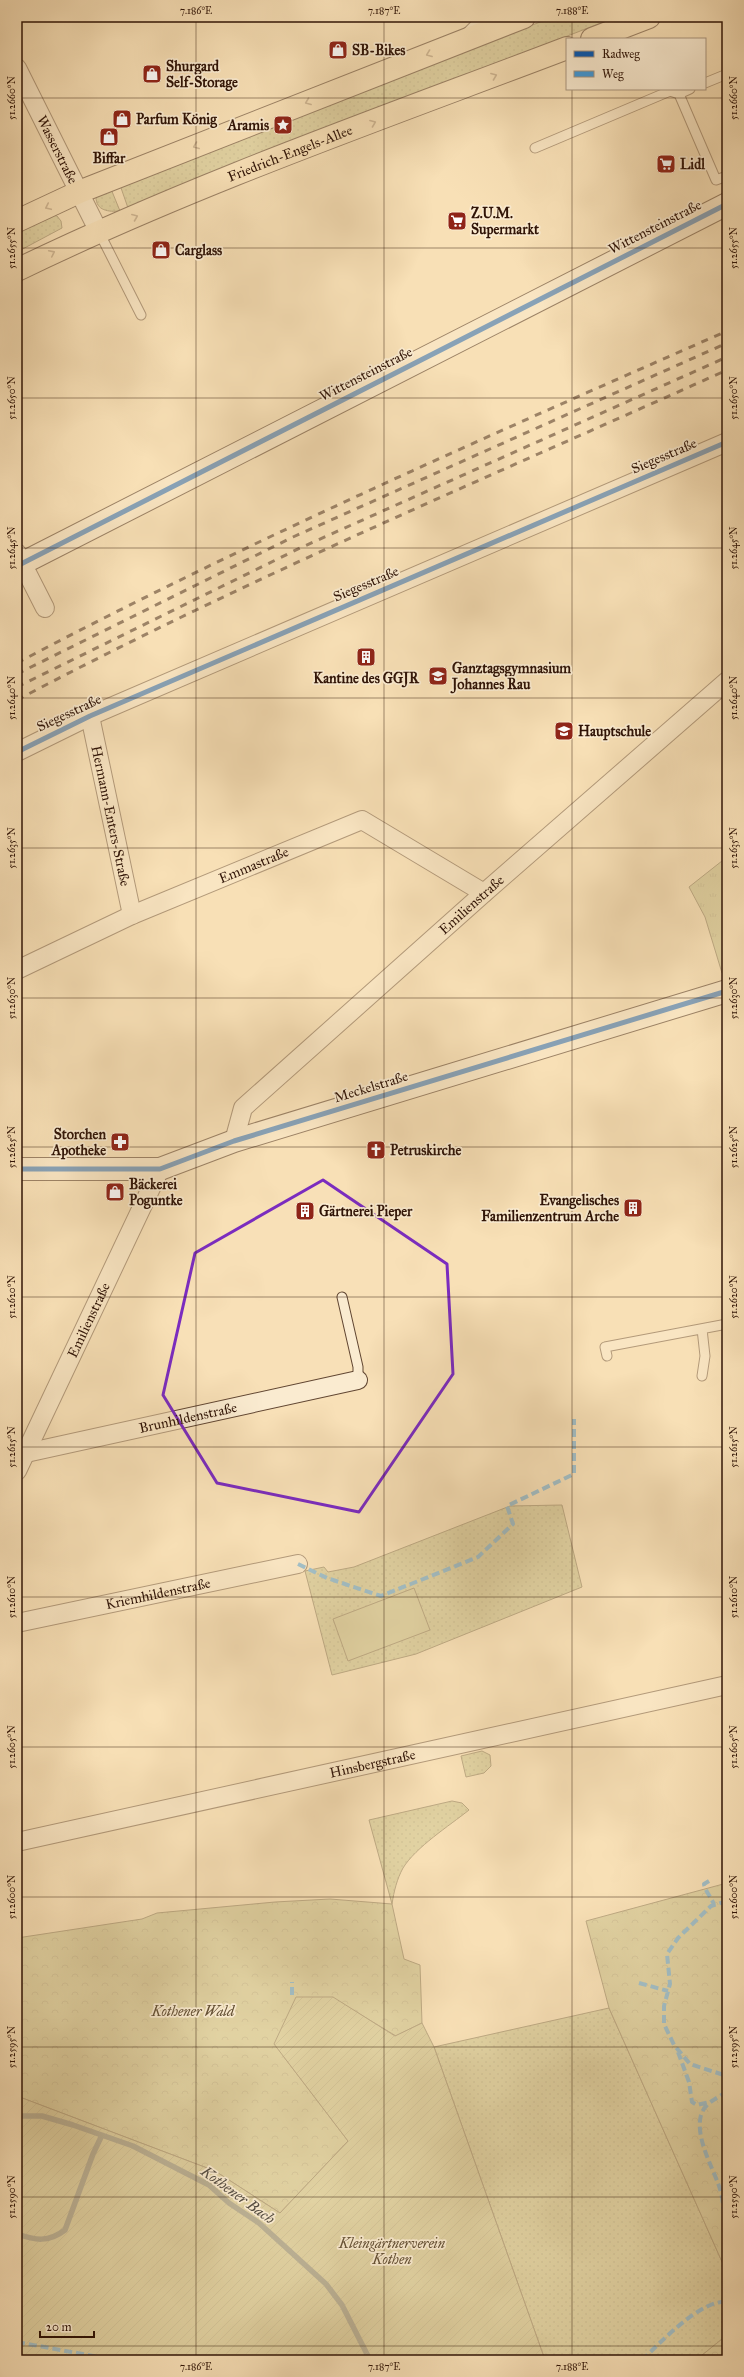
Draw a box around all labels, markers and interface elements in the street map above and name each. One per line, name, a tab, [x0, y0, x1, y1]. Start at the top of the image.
text: 7.186°E	[180, 5, 212, 17]
text: 7.187°E	[368, 5, 400, 17]
text: 7.188°E	[556, 5, 588, 17]
legend	[566, 38, 706, 90]
shop icon: SB-Bikes	[327, 39, 349, 61]
place label: SB-Bikes	[352, 42, 405, 59]
text: Radweg	[602, 47, 640, 62]
one-way arrow	[426, 50, 433, 58]
place label: Shurgard Self-Storage	[166, 58, 238, 92]
shop icon: Shurgard Self-Storage	[141, 63, 163, 85]
text: Weg	[602, 67, 624, 82]
one-way arrow	[490, 73, 497, 81]
text: 51.2660°N	[6, 76, 18, 120]
text: 51.2660°N	[728, 76, 740, 120]
one-way arrow	[304, 97, 311, 105]
shop icon: Parfum König	[111, 108, 133, 130]
place label: Parfum König	[136, 111, 217, 129]
street label: Wasserstraße	[33, 112, 82, 187]
place icon: Aramis	[272, 114, 294, 136]
place label: Aramis	[227, 117, 269, 134]
one-way arrow	[369, 119, 376, 127]
street label: Friedrich-Engels-Allee	[225, 121, 355, 185]
shop icon: Biffar	[98, 126, 120, 148]
one-way arrow	[193, 141, 200, 149]
place label: Biffar	[93, 150, 126, 167]
supermarket icon: Lidl	[655, 153, 677, 175]
place label: Lidl	[680, 156, 706, 173]
street label: Wittensteinstraße	[606, 196, 704, 258]
one-way arrow	[45, 202, 52, 210]
place label: Z.U.M. Supermarkt	[471, 205, 539, 239]
supermarket icon: Z.U.M. Supermarkt	[446, 210, 468, 232]
one-way arrow	[131, 213, 138, 221]
text: 51.2655°N	[6, 226, 18, 269]
text: 51.2655°N	[728, 226, 740, 269]
shop icon: Carglass	[150, 239, 172, 261]
place label: Carglass	[175, 242, 222, 260]
one-way arrow	[48, 250, 55, 258]
street label: Wittensteinstraße	[317, 343, 415, 405]
text: 51.2650°N	[6, 376, 18, 420]
text: 51.2650°N	[728, 376, 740, 420]
street label: Siegesstraße	[629, 435, 699, 477]
text: 51.2645°N	[6, 526, 18, 570]
text: 51.2645°N	[728, 526, 740, 570]
street label: Siegesstraße	[331, 563, 401, 605]
building icon: Kantine des GGJR	[355, 646, 377, 668]
place label: Ganztagsgymnasium Johannes Rau	[450, 660, 571, 694]
school or university icon: Ganztagsgymnasium Johannes Rau	[427, 665, 449, 687]
place label: Kantine des GGJR	[313, 670, 420, 688]
text: 51.2640°N	[6, 675, 18, 720]
text: 51.2640°N	[728, 675, 740, 720]
street label: Siegesstraße	[34, 691, 104, 735]
school or university icon: Hauptschule	[553, 720, 575, 742]
place label: Hauptschule	[578, 723, 651, 741]
street label: Hermann-Enters-Straße	[88, 744, 134, 888]
text: 51.2635°N	[6, 827, 18, 869]
text: 51.2635°N	[728, 827, 740, 869]
street label: Emmastraße	[216, 843, 291, 887]
street label: Emilienstraße	[435, 871, 507, 938]
text: 51.2630°N	[6, 976, 18, 1019]
text: 51.2630°N	[728, 976, 740, 1019]
street label: Meckelstraße	[332, 1068, 410, 1106]
text: 51.2625°N	[6, 1125, 18, 1168]
text: 51.2625°N	[728, 1125, 740, 1168]
place label: Storchen Apotheke	[51, 1126, 106, 1160]
pharmacy icon: Storchen Apotheke	[109, 1131, 131, 1153]
church icon: Petruskirche	[365, 1139, 387, 1161]
place label: Petruskirche	[390, 1142, 461, 1159]
place label: Bäckerei Poguntke	[129, 1176, 183, 1210]
shop icon: Bäckerei Poguntke	[104, 1181, 126, 1203]
place label: Evangelisches Familienzentrum Arche	[481, 1192, 619, 1225]
building icon: Evangelisches Familienzentrum Arche	[622, 1197, 644, 1219]
building icon: Gärtnerei Pieper	[294, 1200, 316, 1222]
place label: Gärtnerei Pieper	[319, 1203, 413, 1221]
text: 51.2620°N	[6, 1275, 18, 1319]
text: 51.2620°N	[728, 1275, 740, 1319]
street label: Emilienstraße	[63, 1280, 114, 1360]
street label: Brunhildenstraße	[137, 1398, 239, 1436]
text: 51.2615°N	[6, 1426, 18, 1468]
text: 51.2615°N	[728, 1426, 740, 1468]
street label: Kriemhildenstraße	[104, 1574, 212, 1613]
text: 51.2610°N	[6, 1575, 18, 1618]
text: 51.2610°N	[728, 1575, 740, 1618]
text: 51.2605°N	[6, 1725, 18, 1769]
text: 51.2605°N	[728, 1725, 740, 1769]
street label: Hinsbergstraße	[328, 1746, 417, 1781]
text: 51.2600°N	[6, 1874, 18, 1919]
text: 51.2600°N	[728, 1874, 740, 1919]
park label: Kothener Wald	[151, 2003, 236, 2020]
text: 51.2595°N	[6, 2025, 18, 2068]
text: 51.2595°N	[728, 2025, 740, 2068]
water label: Kothener Bach	[197, 2162, 279, 2228]
text: 51.2590°N	[6, 2175, 18, 2219]
text: 51.2590°N	[728, 2175, 740, 2219]
park label: Kleingärtnerverein Kothen	[338, 2235, 446, 2268]
scale bar	[40, 2313, 94, 2339]
text: 20 m	[46, 2320, 72, 2334]
text: 7.186°E	[180, 2361, 212, 2373]
text: 7.187°E	[368, 2361, 400, 2373]
text: 7.188°E	[556, 2361, 588, 2373]

